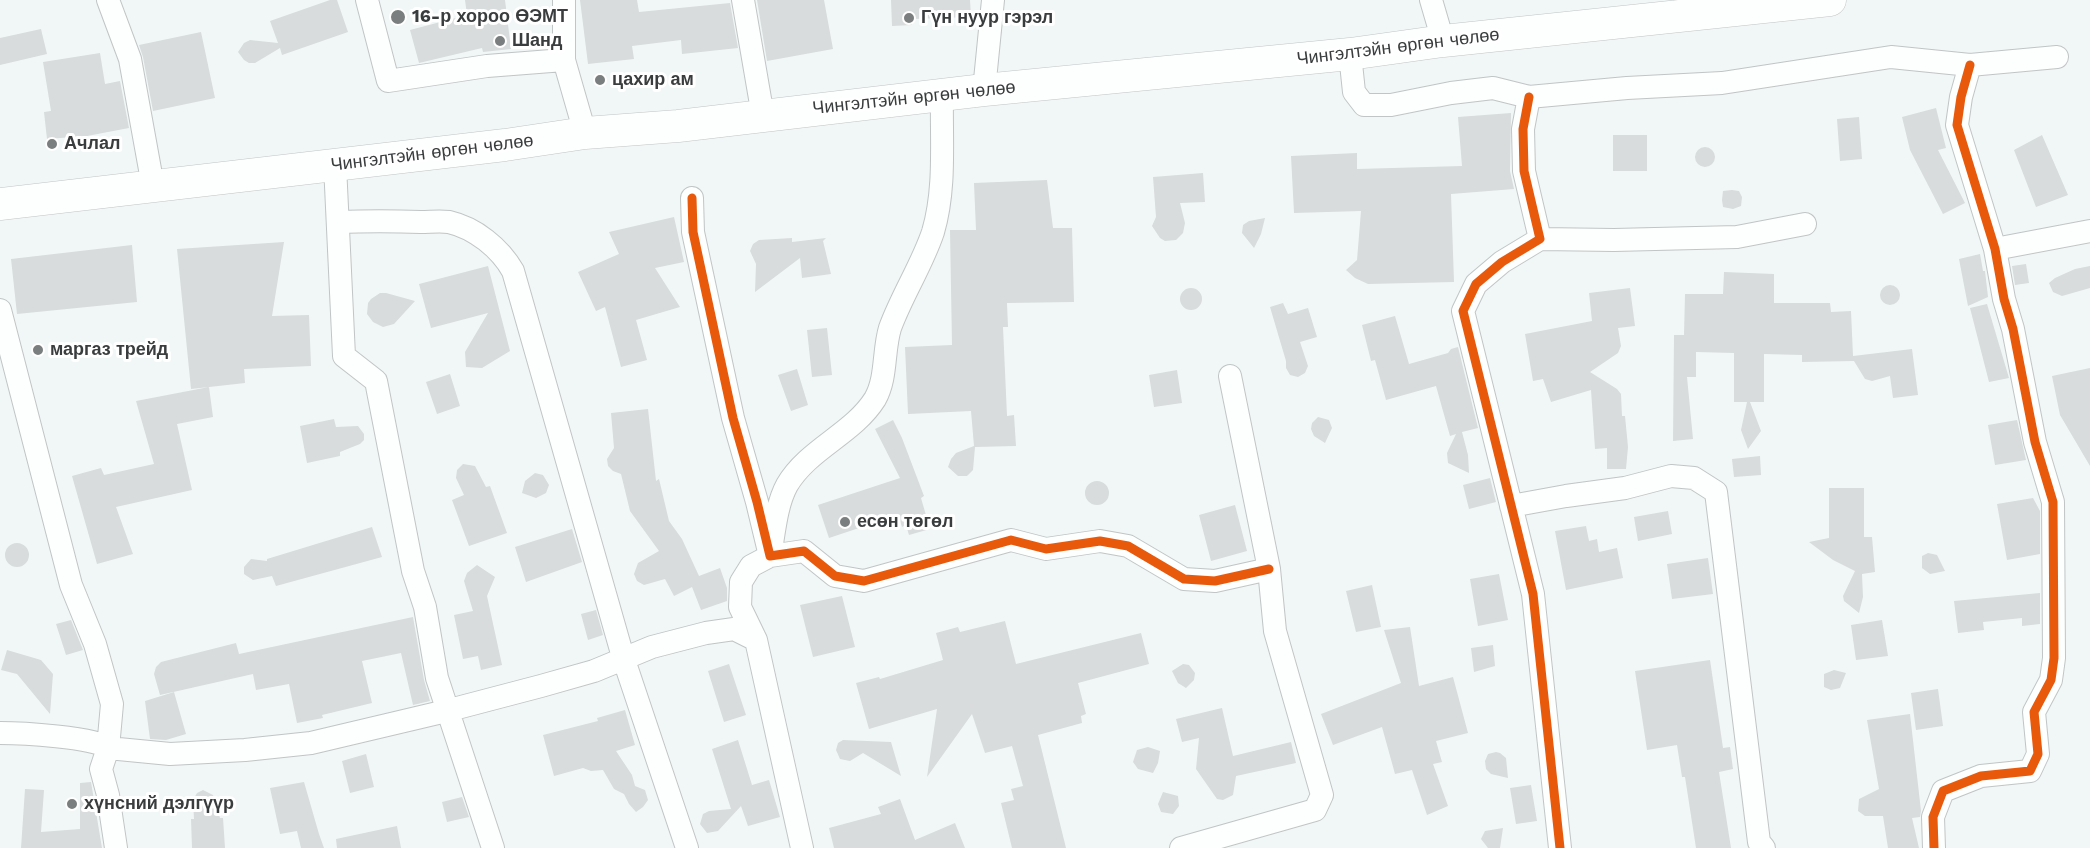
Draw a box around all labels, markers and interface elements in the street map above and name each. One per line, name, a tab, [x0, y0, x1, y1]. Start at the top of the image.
place label: 16-р хороо ӨЭМТ	[412, 6, 568, 28]
place label: Гүн нуур гэрэл	[921, 7, 1053, 29]
marker: 16-р хороо ӨЭМТ	[389, 8, 407, 26]
marker: Гүн нуур гэрэл	[902, 11, 916, 25]
street label: Чингэлтэйн өргөн чөлөө	[1295, 24, 1501, 70]
place label: Шанд	[512, 30, 562, 52]
marker: Шанд	[493, 34, 507, 48]
place label: цахир ам	[612, 69, 694, 91]
marker: цахир ам	[593, 73, 607, 87]
street label: Чингэлтэйн өргөн чөлөө	[811, 77, 1017, 119]
street label: Чингэлтэйн өргөн чөлөө	[329, 130, 535, 176]
place label: Ачлал	[64, 133, 120, 155]
marker: Ачлал	[45, 137, 59, 151]
place label: маргаз трейд	[50, 339, 168, 361]
marker: маргаз трейд	[31, 343, 45, 357]
place label: есөн төгөл	[857, 511, 954, 533]
marker: есөн төгөл	[838, 515, 852, 529]
place label: хүнсний дэлгүүр	[84, 793, 234, 815]
marker: хүнсний дэлгүүр	[65, 797, 79, 811]

